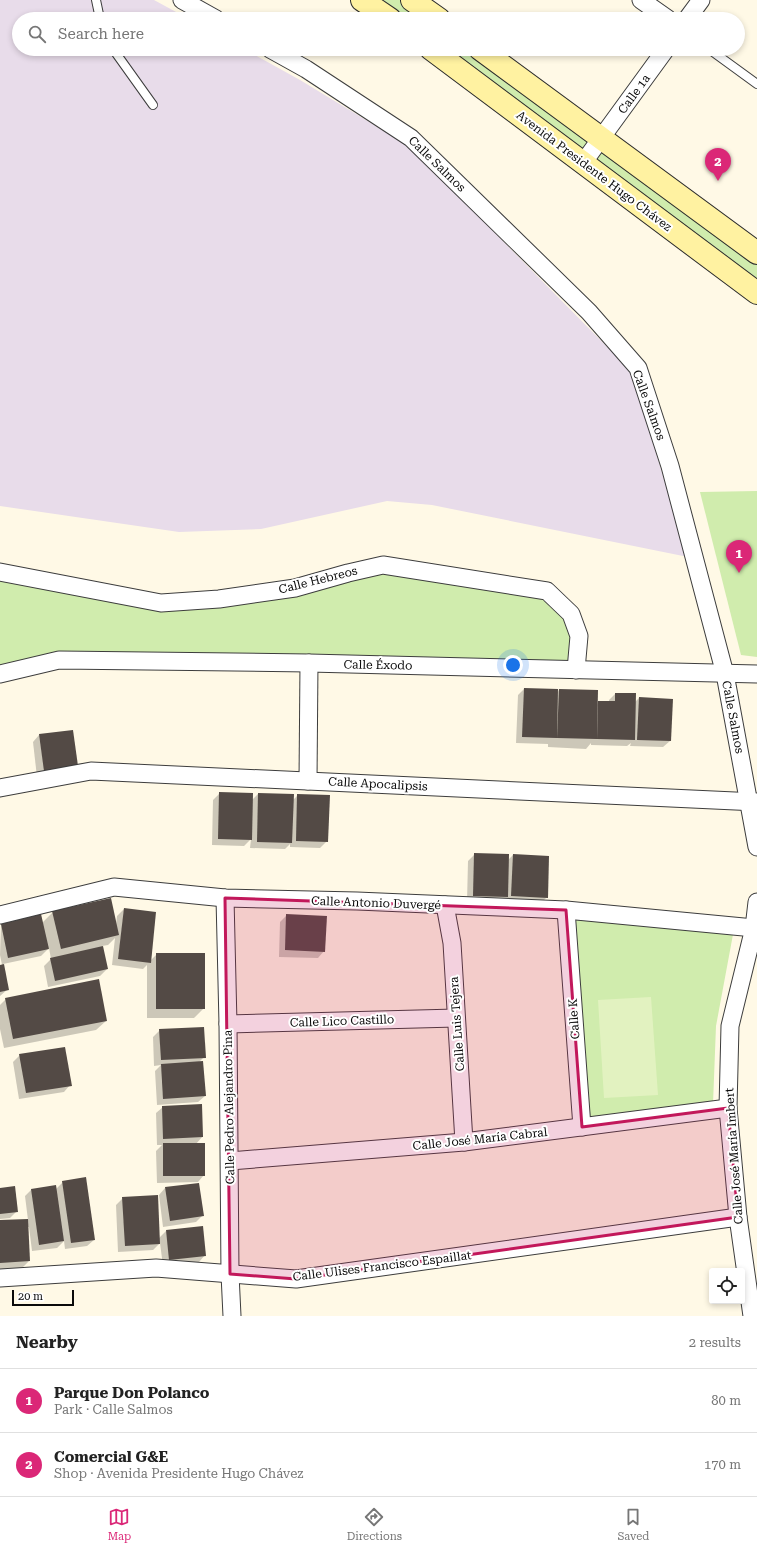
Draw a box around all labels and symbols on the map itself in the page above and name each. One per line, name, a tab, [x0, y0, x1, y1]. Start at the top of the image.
street label: Calle 1a	[615, 71, 653, 116]
street label: Avenida Presidente Hugo Chávez	[514, 108, 675, 234]
street label: Calle Salmos	[406, 133, 469, 195]
pin: 2	[705, 148, 731, 181]
street label: Calle Salmos	[630, 368, 668, 442]
pin: 1	[726, 540, 752, 573]
street label: Calle Hebreos	[277, 563, 359, 597]
your location	[503, 655, 523, 675]
street label: Calle Éxodo	[343, 657, 413, 673]
street label: Calle Salmos	[719, 679, 747, 755]
street label: Calle Apocalipsis	[328, 774, 428, 794]
street label: Calle Antonio Duvergé	[311, 894, 442, 912]
street label: Calle Luis Tejera	[447, 976, 467, 1072]
street label: Calle K	[566, 998, 582, 1040]
street label: Calle Lico Castillo	[290, 1012, 394, 1030]
street label: Calle Pedro Alejandro Pina	[221, 1029, 237, 1184]
street label: Calle José María Imbert	[722, 1087, 746, 1225]
street label: Calle José María Cabral	[412, 1125, 548, 1153]
street label: Calle Ulises Francisco Espaillat	[292, 1248, 473, 1284]
scale bar	[12, 1288, 74, 1307]

